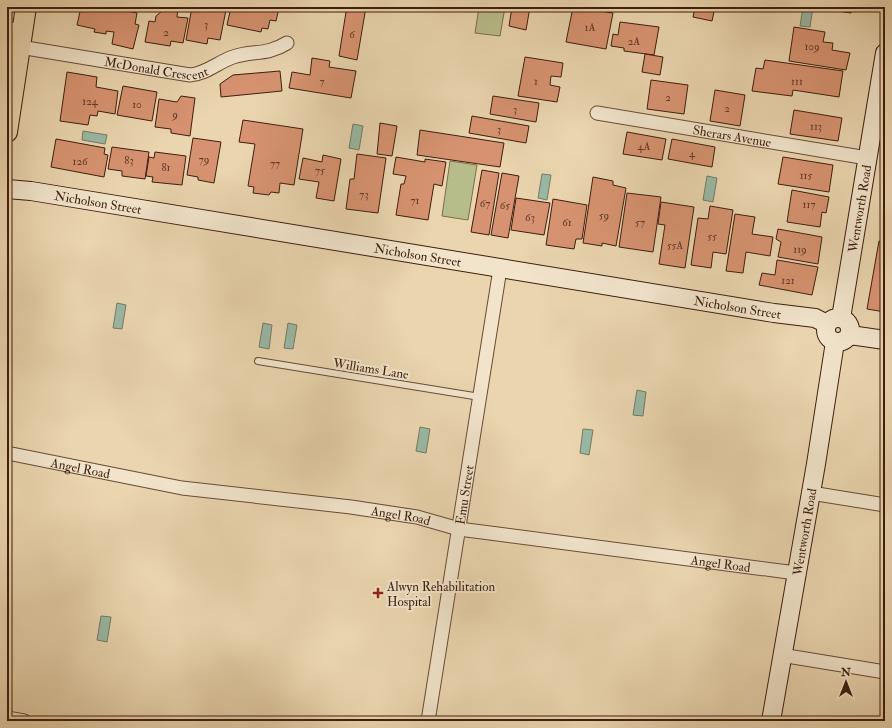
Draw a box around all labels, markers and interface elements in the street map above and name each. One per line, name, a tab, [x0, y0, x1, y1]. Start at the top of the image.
house number: 3	[204, 18, 208, 31]
house number: 1A	[585, 21, 595, 34]
house number: 2	[163, 26, 169, 39]
house number: 6	[349, 28, 356, 41]
house number: 2A	[628, 35, 640, 48]
house number: 109	[804, 40, 820, 53]
street label: McDonald Crescent	[103, 54, 211, 84]
house number: 7	[319, 75, 325, 88]
house number: 1	[534, 75, 538, 88]
house number: 111	[791, 75, 803, 88]
house number: 2	[665, 91, 671, 104]
house number: 124	[82, 95, 99, 108]
house number: 10	[132, 98, 142, 111]
house number: 2	[724, 102, 730, 115]
house number: 3	[513, 103, 517, 116]
house number: 9	[171, 108, 178, 121]
house number: 113	[810, 120, 822, 133]
street label: Sherars Avenue	[691, 122, 773, 151]
house number: 3	[497, 123, 501, 136]
house number: 4A	[638, 140, 650, 153]
house number: 4	[689, 147, 696, 160]
house number: 79	[199, 153, 209, 166]
house number: 83	[124, 154, 134, 167]
house number: 126	[72, 155, 89, 168]
house number: 77	[270, 157, 280, 170]
house number: 81	[161, 161, 171, 174]
street label: Wentworth Road	[845, 163, 875, 255]
house number: 75	[315, 164, 325, 177]
house number: 115	[800, 169, 812, 182]
street label: Nicholson Street	[53, 188, 143, 218]
house number: 73	[359, 188, 369, 201]
house number: 71	[411, 194, 420, 207]
house number: 67	[480, 197, 490, 210]
house number: 117	[803, 198, 815, 211]
house number: 65	[500, 199, 510, 212]
house number: 59	[599, 209, 609, 222]
house number: 63	[525, 211, 535, 224]
house number: 61	[562, 216, 572, 229]
house number: 57	[635, 216, 645, 229]
house number: 55	[707, 230, 717, 243]
house number: 55A	[667, 239, 683, 252]
street label: Nicholson Street	[373, 240, 462, 271]
house number: 119	[793, 243, 807, 256]
house number: 121	[781, 274, 795, 287]
street label: Nicholson Street	[693, 293, 782, 323]
street label: Williams Lane	[331, 355, 410, 383]
street label: Angel Road	[48, 455, 112, 483]
street label: Emu Street	[452, 464, 478, 526]
street label: Wentworth Road	[789, 487, 821, 578]
street label: Angel Road	[369, 503, 433, 530]
street label: Angel Road	[689, 552, 752, 576]
place label: Alwyn Rehabilitation Hospital	[386, 579, 495, 611]
marker: Alwyn Rehabilitation Hospital	[372, 587, 384, 599]
north arrow	[826, 662, 866, 702]
text: N	[840, 666, 852, 679]

